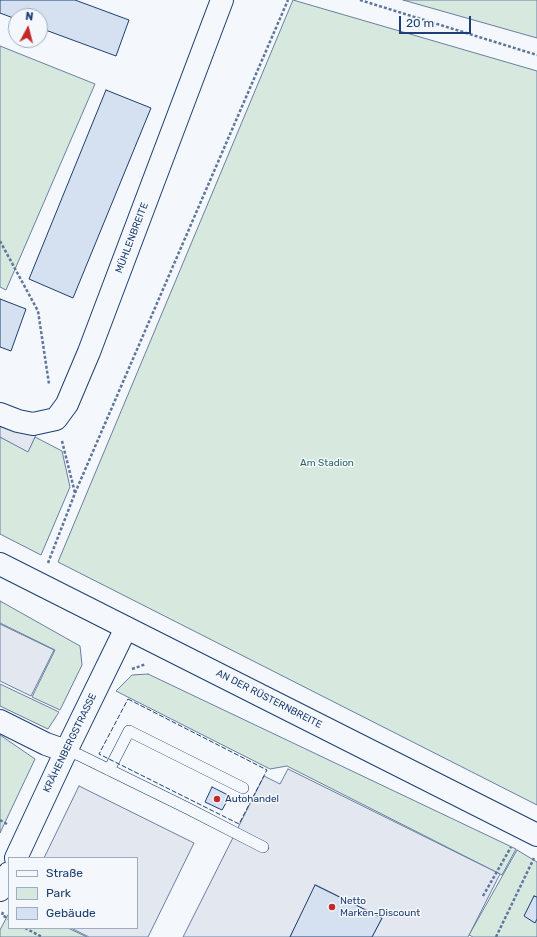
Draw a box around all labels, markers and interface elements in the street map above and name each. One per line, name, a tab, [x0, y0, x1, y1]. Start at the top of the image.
north arrow	[8, 8, 48, 48]
scale bar	[401, 8, 473, 34]
text: N	[25, 10, 34, 24]
text: 20 m	[406, 16, 434, 30]
street label: MÜHLENBREITE	[113, 201, 151, 275]
park label: Am Stadion	[300, 457, 354, 469]
street label: AN DER RÜSTERNBREITE	[214, 667, 324, 731]
street label: KRÄHENBERGSTRASSE	[41, 691, 99, 795]
place label: Autohandel	[225, 793, 279, 805]
marker: Autohandel	[212, 794, 222, 804]
legend	[8, 857, 138, 929]
text: Straße	[46, 866, 83, 880]
text: Park	[46, 886, 71, 900]
place label: Netto Marken-Discount	[340, 895, 420, 918]
marker: Netto Marken-Discount	[327, 902, 337, 912]
text: Gebäude	[46, 906, 96, 920]

